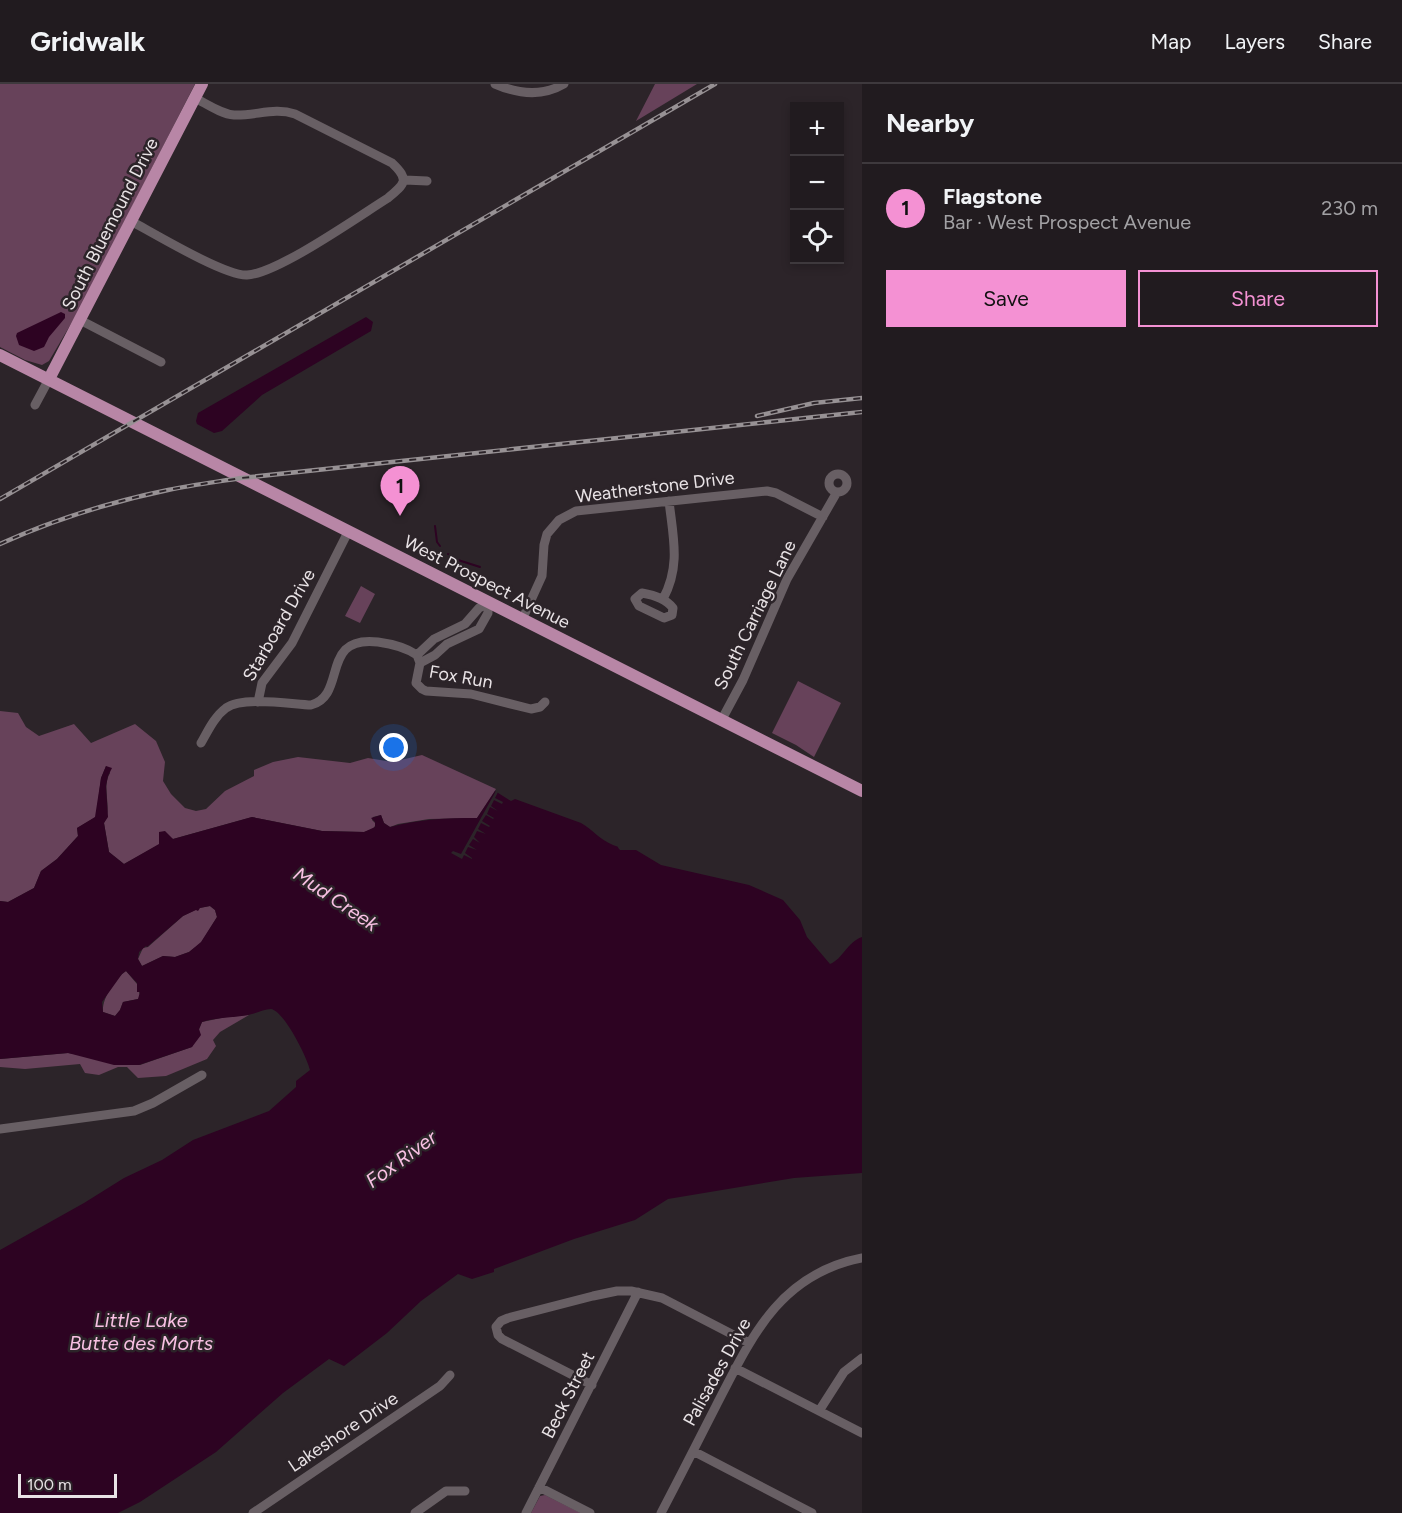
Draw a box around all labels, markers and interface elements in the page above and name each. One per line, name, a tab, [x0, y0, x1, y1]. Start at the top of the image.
text: Gridwalk	[30, 24, 145, 58]
text: Map	[1151, 29, 1191, 54]
text: Layers	[1224, 29, 1285, 54]
text: Share	[1318, 29, 1372, 54]
map controls	[790, 102, 844, 264]
button: +	[790, 102, 844, 156]
text: Nearby	[886, 107, 974, 139]
street label: South Bluemound Drive	[57, 134, 163, 314]
button: −	[790, 156, 844, 210]
text: Flagstone	[943, 183, 1042, 210]
text: 1	[901, 196, 910, 220]
text: 230 m	[1321, 196, 1378, 220]
button: locate	[790, 210, 844, 264]
text: Bar · West Prospect Avenue	[943, 210, 1191, 234]
button: Save	[886, 270, 1126, 327]
button: Share	[1138, 270, 1378, 327]
pin: 1	[380, 466, 420, 516]
street label: Weatherstone Drive	[574, 466, 736, 508]
street label: West Prospect Avenue	[400, 531, 574, 634]
street label: South Carriage Lane	[709, 536, 801, 693]
street label: Starboard Drive	[238, 565, 320, 685]
street label: Fox Run	[427, 661, 495, 693]
your location	[379, 733, 408, 762]
water label: Mud Creek	[289, 862, 384, 937]
water label: Fox River	[361, 1125, 442, 1193]
water label: Little Lake Butte des Morts	[69, 1308, 214, 1355]
street label: Palisades Drive	[678, 1314, 756, 1430]
street label: Beck Street	[537, 1348, 599, 1442]
street label: Lakeshore Drive	[284, 1387, 402, 1477]
scale bar	[18, 1471, 117, 1498]
text: 100 m	[27, 1475, 72, 1494]

